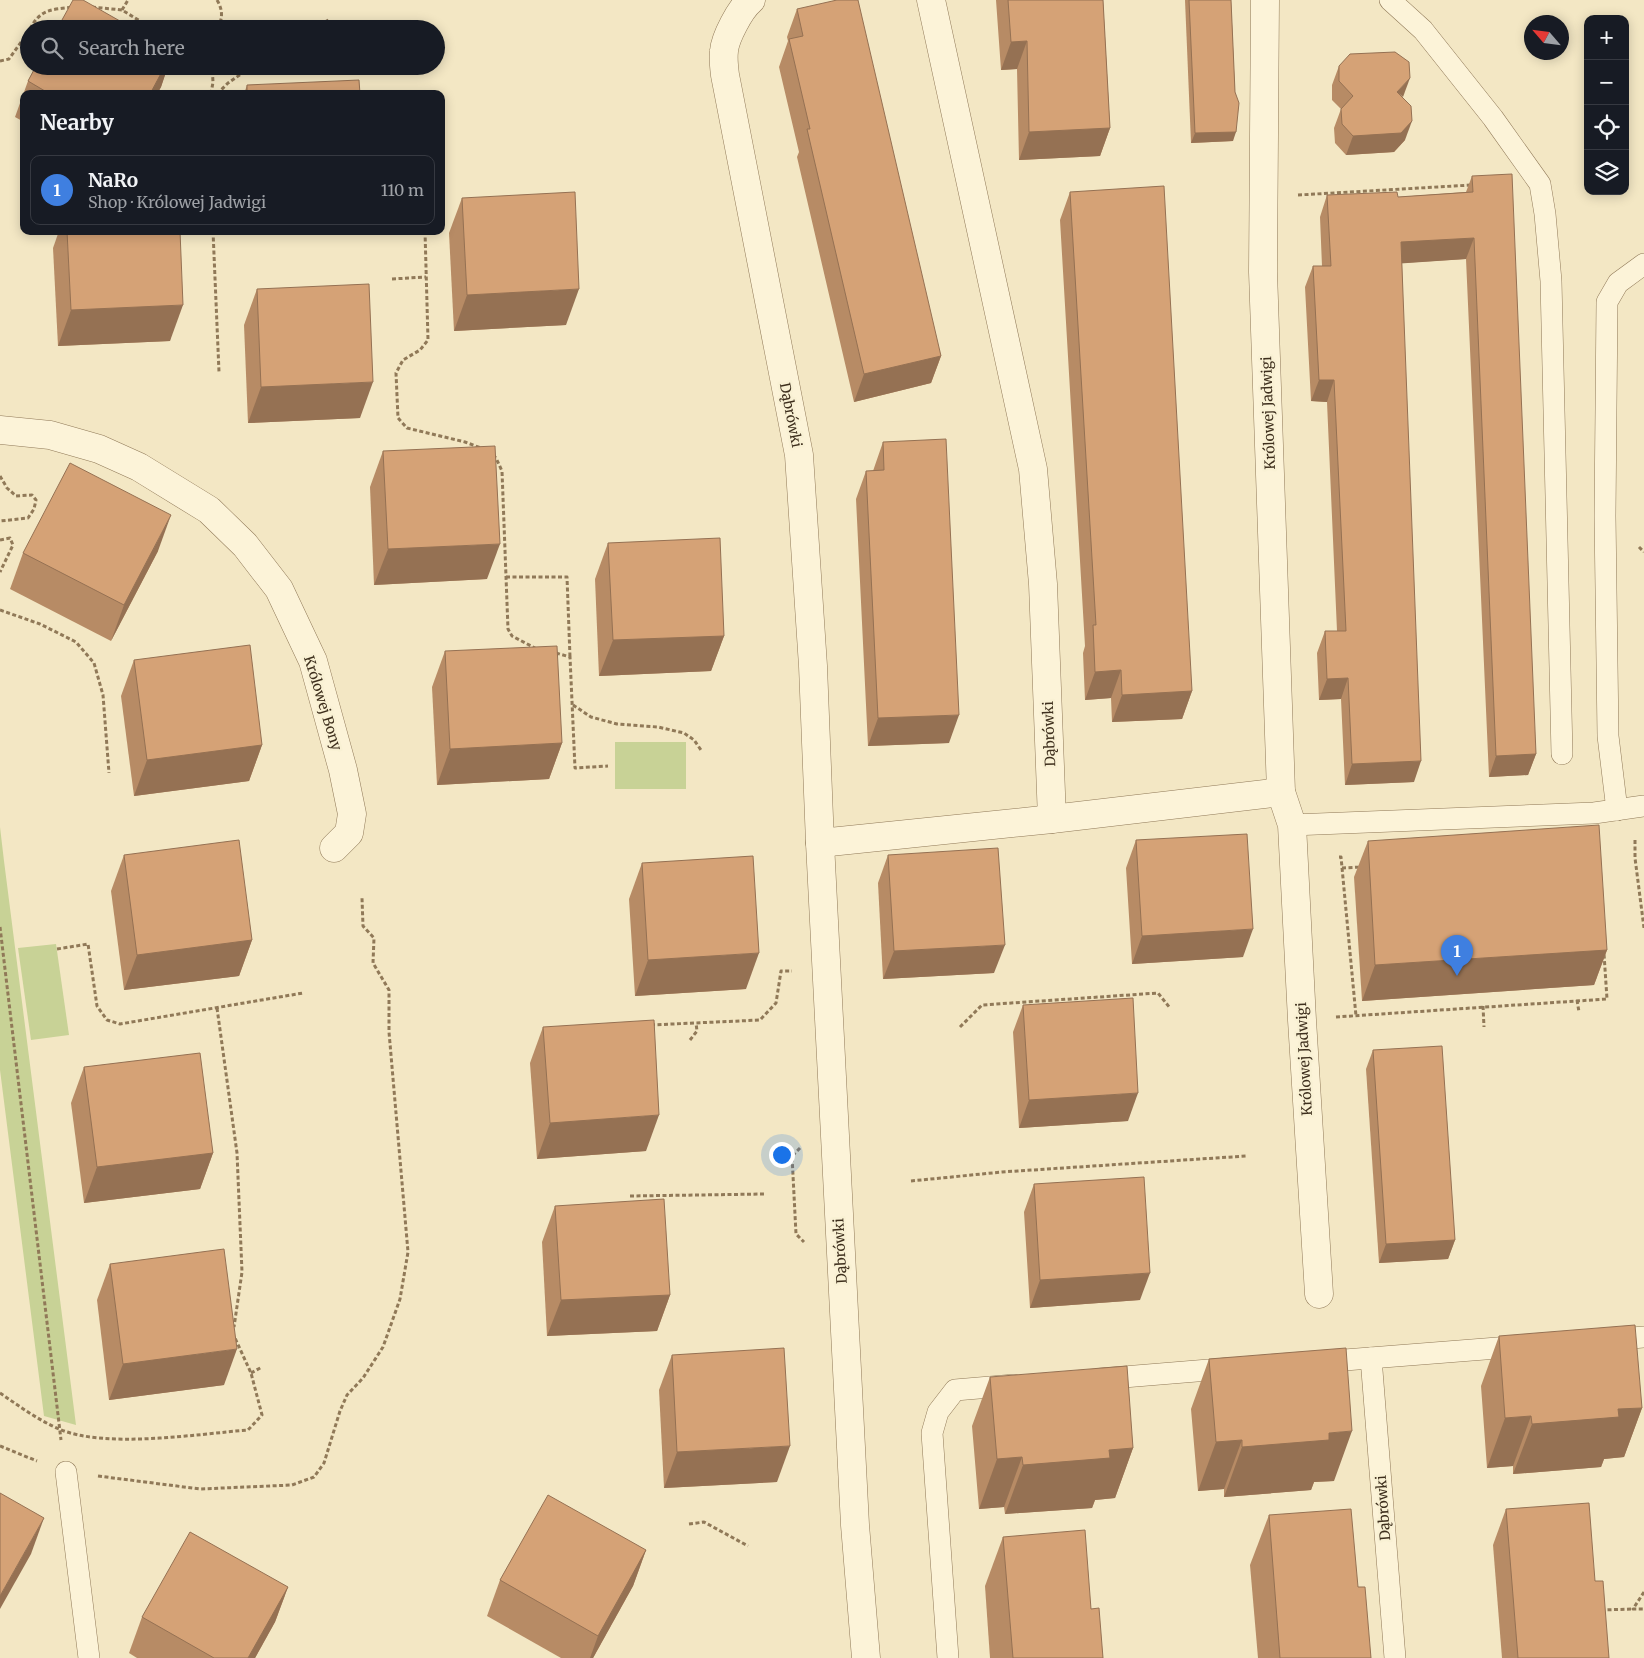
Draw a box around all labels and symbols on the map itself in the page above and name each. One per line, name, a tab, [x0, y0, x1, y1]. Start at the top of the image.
north arrow	[1524, 15, 1569, 60]
street label: Królowej Jadwigi	[1257, 356, 1279, 470]
street label: Dąbrówki	[776, 381, 806, 449]
street label: Królowej Bony	[300, 653, 346, 753]
street label: Dąbrówki	[1039, 700, 1059, 767]
pin: 1	[1441, 935, 1473, 976]
street label: Królowej Jadwigi	[1292, 1001, 1316, 1116]
your location	[769, 1142, 795, 1168]
street label: Dąbrówki	[829, 1217, 851, 1284]
street label: Dąbrówki	[1372, 1474, 1394, 1541]

